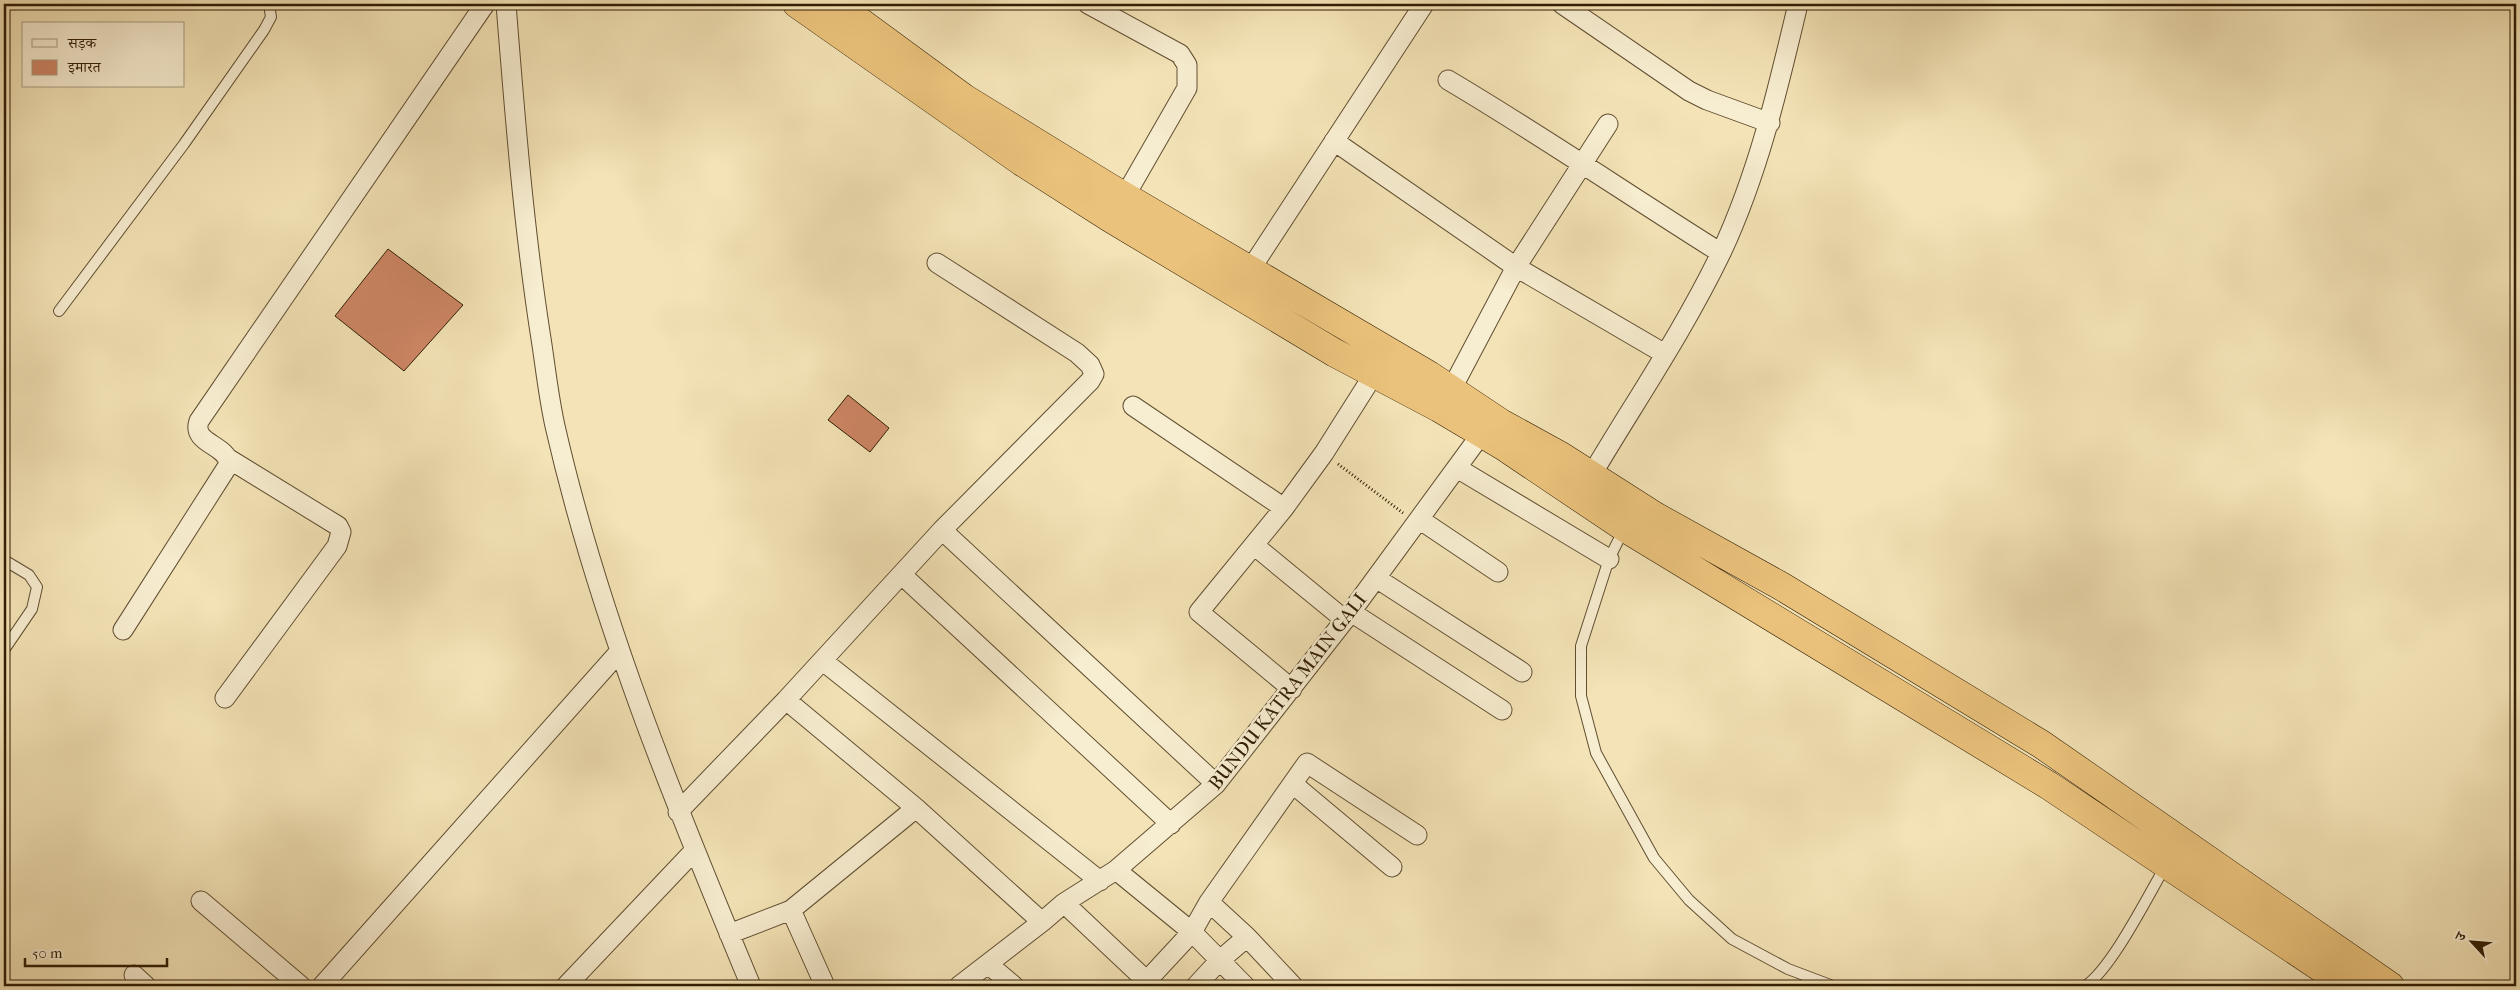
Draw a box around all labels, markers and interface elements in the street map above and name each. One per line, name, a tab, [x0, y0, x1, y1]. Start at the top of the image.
legend	[22, 22, 185, 88]
text: सड़क	[67, 34, 97, 52]
text: इमारत	[67, 58, 102, 76]
street label: BUNDU KATRA MAIN GALI	[1204, 589, 1371, 794]
north arrow	[2448, 918, 2498, 968]
text: उ	[2451, 929, 2470, 944]
scale bar	[25, 935, 168, 967]
text: 50 m	[32, 944, 63, 962]

